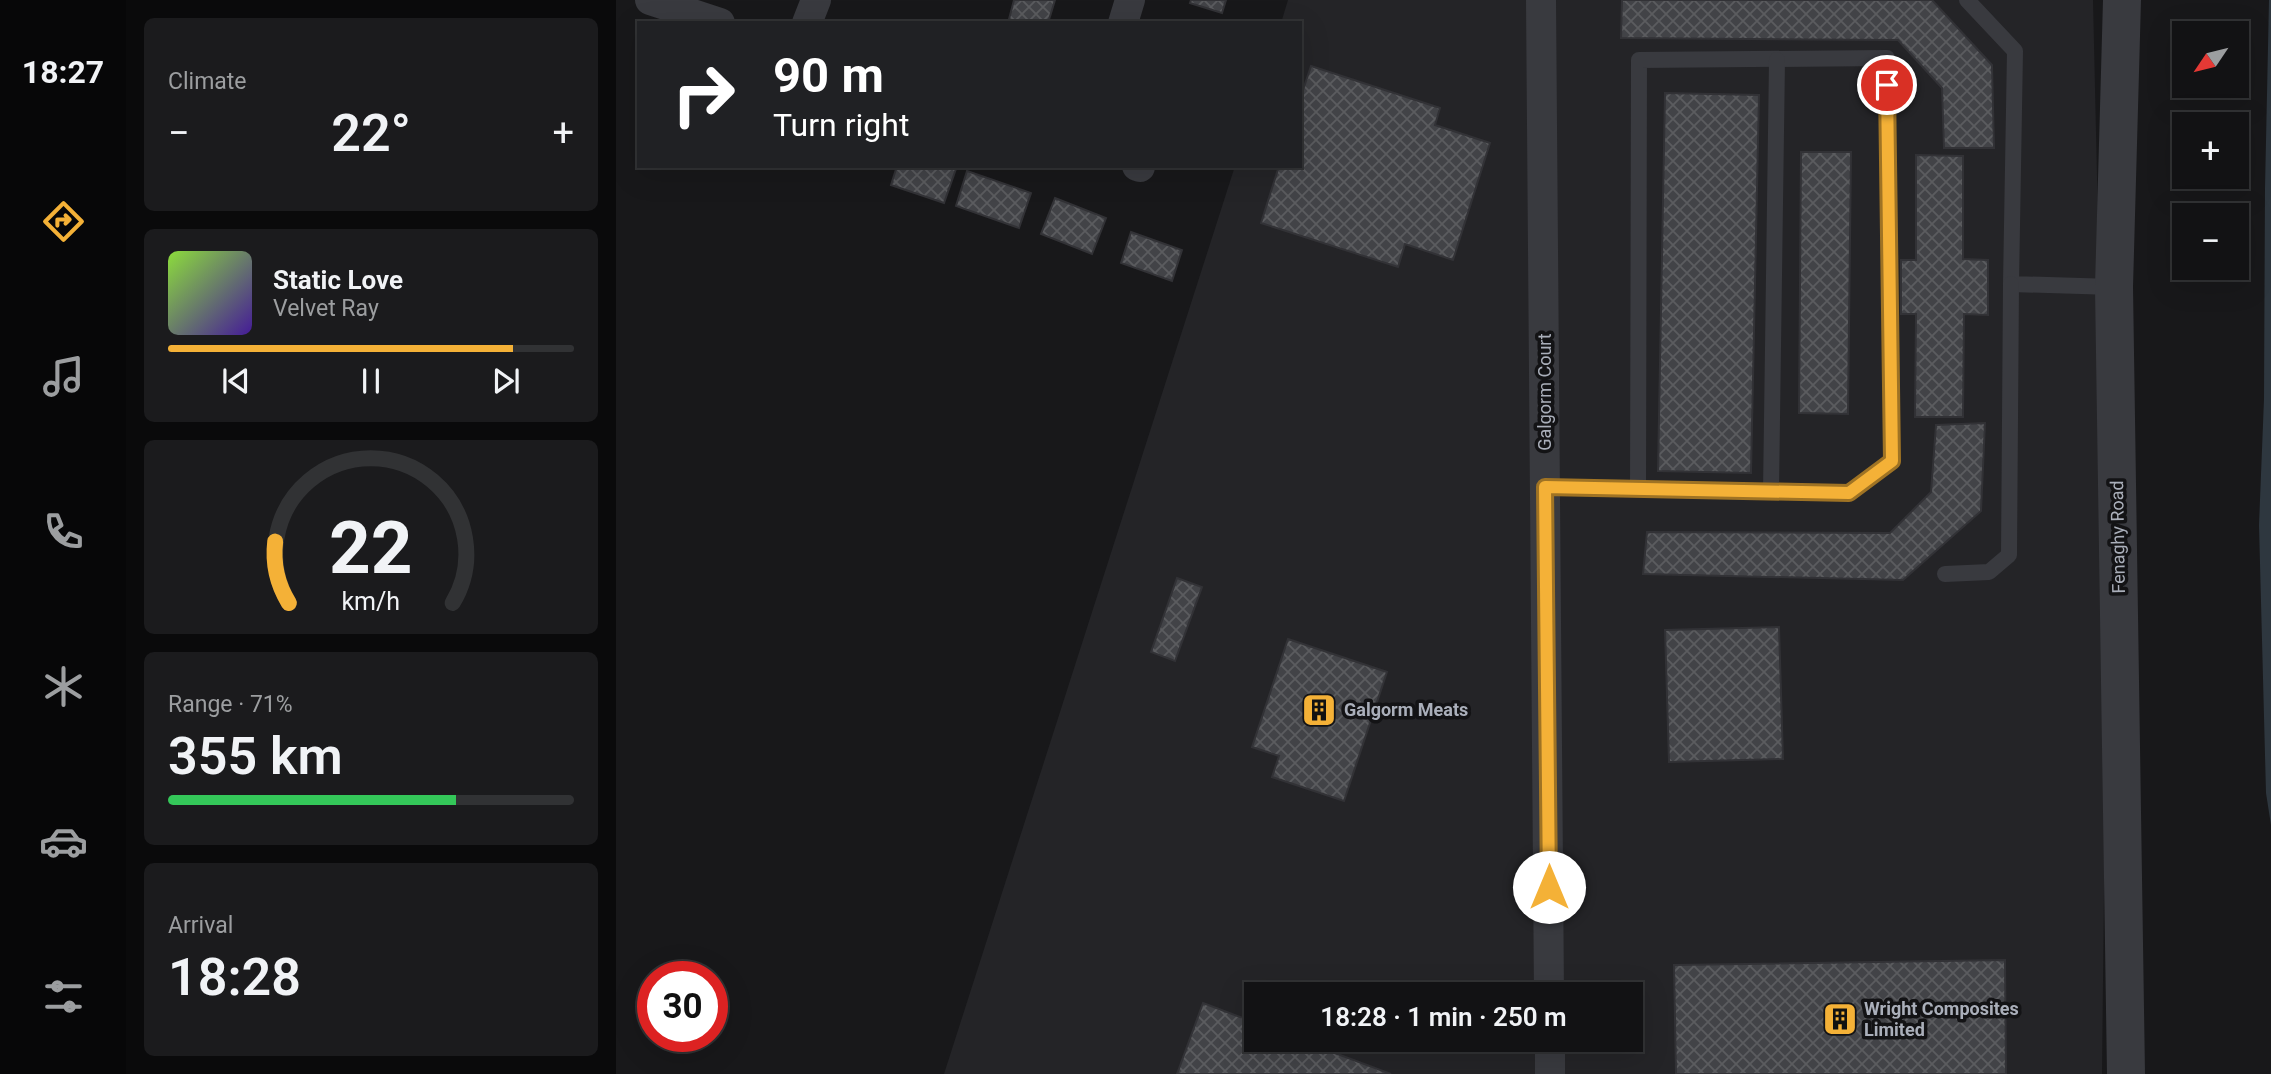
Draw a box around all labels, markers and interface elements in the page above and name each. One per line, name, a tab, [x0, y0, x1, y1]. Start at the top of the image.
north arrow	[2172, 21, 2249, 98]
map controls	[2172, 21, 2249, 280]
text: 90 m	[773, 47, 884, 104]
icon: right	[658, 49, 749, 140]
text: 18:27	[22, 53, 104, 91]
pin	[1857, 55, 1917, 115]
icon: arrive	[1868, 66, 1906, 104]
text: Climate	[168, 68, 247, 95]
text: 22°	[331, 103, 411, 164]
text: Turn right	[773, 106, 909, 144]
text: −	[168, 111, 190, 155]
text: +	[552, 111, 574, 155]
button: +	[2172, 112, 2249, 189]
icon: directions	[39, 197, 88, 246]
button: −	[2172, 203, 2249, 280]
text: Static Love	[273, 265, 403, 295]
text: Velvet Ray	[273, 295, 379, 322]
street label: Galgorm Court	[1534, 333, 1555, 451]
icon: music	[39, 352, 88, 401]
icon: previous	[217, 362, 255, 400]
icon: pause	[352, 362, 390, 400]
icon: next	[487, 362, 525, 400]
street label: Fenaghy Road	[2106, 480, 2129, 594]
text: 22	[329, 505, 413, 591]
icon: phone	[39, 507, 88, 556]
text: km/h	[342, 587, 400, 616]
icon: climate	[39, 662, 88, 711]
text: Range · 71%	[168, 691, 293, 718]
building icon: Galgorm Meats	[1300, 691, 1338, 729]
place label: Galgorm Meats	[1344, 699, 1468, 720]
text: 355 km	[168, 726, 343, 787]
icon: car	[39, 817, 88, 866]
position arrow	[1512, 850, 1586, 924]
text: Arrival	[168, 912, 233, 939]
text: 18:28	[168, 947, 301, 1008]
speed limit sign: 30	[637, 961, 728, 1052]
icon: filters	[39, 972, 88, 1021]
place label: Wright Composites Limited	[1864, 998, 2019, 1040]
building icon: Wright Composites Limited	[1821, 1000, 1859, 1038]
text: 18:28 · 1 min · 250 m	[1320, 1002, 1567, 1032]

